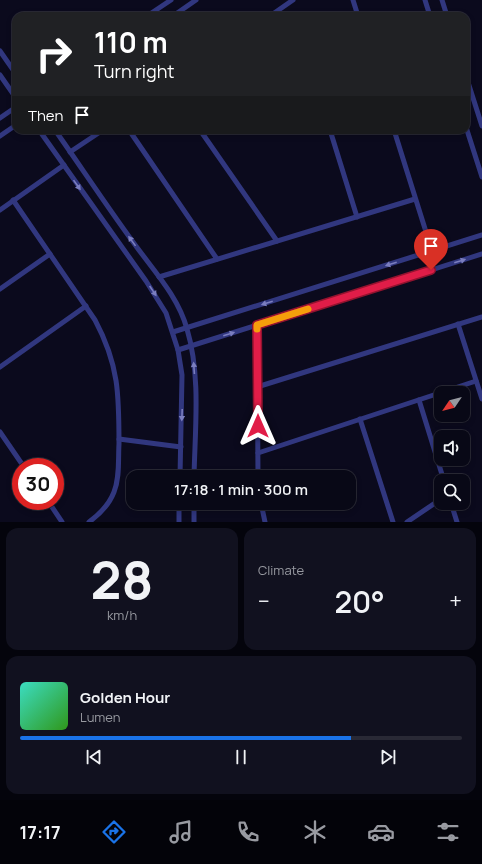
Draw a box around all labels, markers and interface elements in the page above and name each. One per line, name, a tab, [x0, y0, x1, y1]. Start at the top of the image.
text: 110 m	[94, 23, 168, 61]
icon: right	[28, 28, 80, 80]
text: Turn right	[94, 59, 175, 83]
icon: arrive	[71, 104, 93, 126]
text: Then	[28, 105, 63, 126]
one-way arrow	[73, 179, 81, 190]
pin	[414, 229, 448, 270]
icon: arrive	[420, 235, 442, 257]
one-way arrow	[128, 236, 136, 246]
one-way arrow	[454, 258, 466, 264]
one-way arrow	[385, 261, 397, 267]
one-way arrow	[149, 285, 157, 296]
one-way arrow	[261, 300, 273, 306]
one-way arrow	[223, 331, 235, 337]
one-way arrow	[191, 362, 198, 374]
north arrow	[434, 386, 470, 422]
map controls	[434, 386, 470, 510]
position arrow	[237, 405, 279, 447]
one-way arrow	[179, 409, 185, 422]
button: sound	[434, 430, 470, 466]
speed limit sign: 30	[12, 458, 64, 510]
button: search	[434, 474, 470, 510]
text: 17:18 · 1 min · 300 m	[174, 479, 308, 500]
text: 28	[91, 544, 153, 615]
text: Climate	[258, 561, 304, 579]
text: 20°	[334, 581, 385, 622]
text: −	[258, 586, 270, 616]
text: +	[449, 586, 462, 616]
text: km/h	[107, 606, 137, 624]
text: Golden Hour	[80, 687, 170, 708]
text: Lumen	[80, 708, 120, 726]
icon: previous	[83, 746, 105, 768]
icon: pause	[230, 746, 252, 768]
icon: next	[377, 746, 399, 768]
icon: directions	[100, 818, 128, 846]
icon: music	[167, 818, 195, 846]
icon: phone	[234, 818, 262, 846]
icon: climate	[301, 818, 329, 846]
icon: car	[367, 818, 395, 846]
icon: filters	[434, 818, 462, 846]
text: 17:17	[19, 820, 61, 844]

